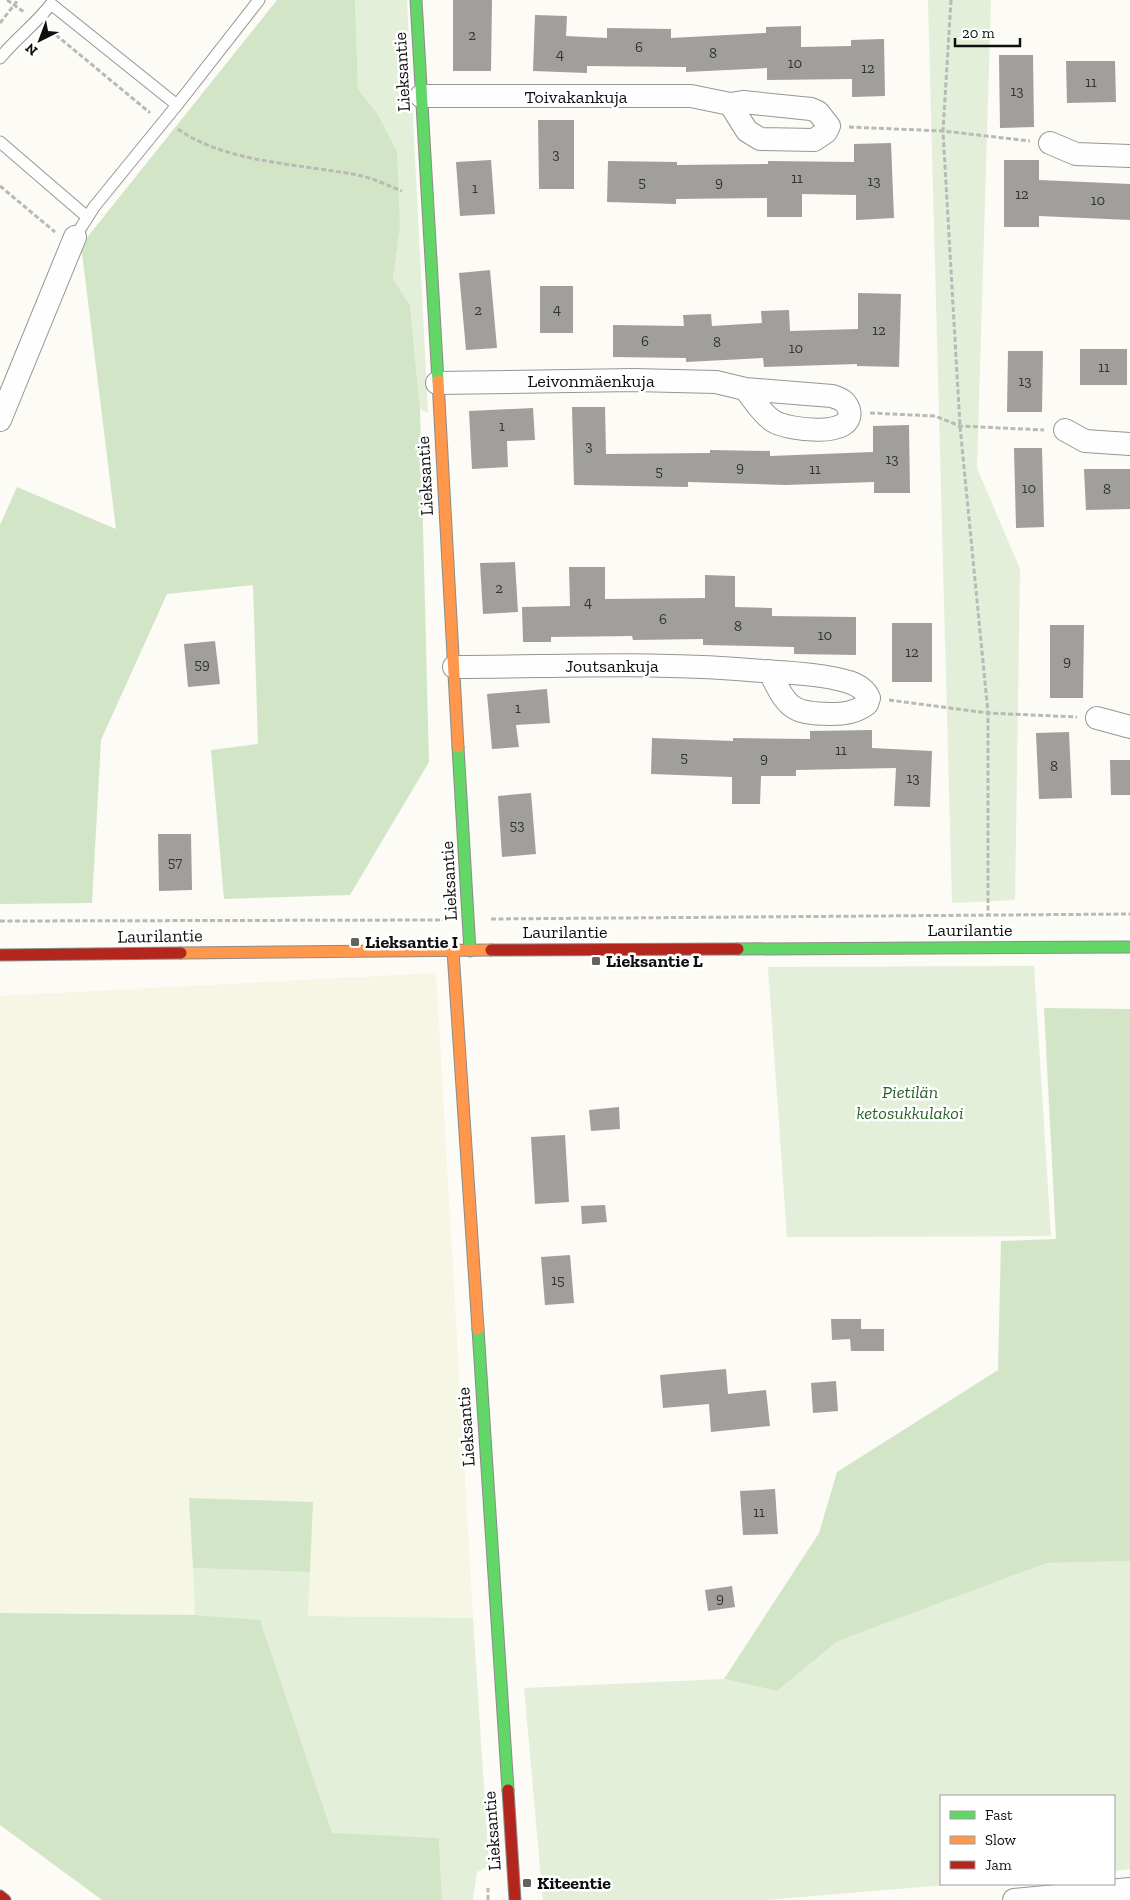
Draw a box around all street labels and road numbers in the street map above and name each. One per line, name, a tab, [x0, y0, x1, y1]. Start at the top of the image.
street label: Lieksantie	[389, 32, 415, 112]
street label: Toivakankuja	[525, 86, 628, 108]
street label: Leivonmäenkuja	[527, 370, 655, 392]
street label: Lieksantie	[412, 436, 438, 516]
street label: Joutsankuja	[565, 655, 659, 677]
street label: Lieksantie	[436, 841, 462, 921]
street label: Laurilantie	[927, 919, 1013, 941]
street label: Laurilantie	[522, 921, 608, 943]
street label: Laurilantie	[117, 924, 203, 948]
street label: Lieksantie	[452, 1386, 480, 1468]
street label: Lieksantie	[478, 1790, 506, 1872]

